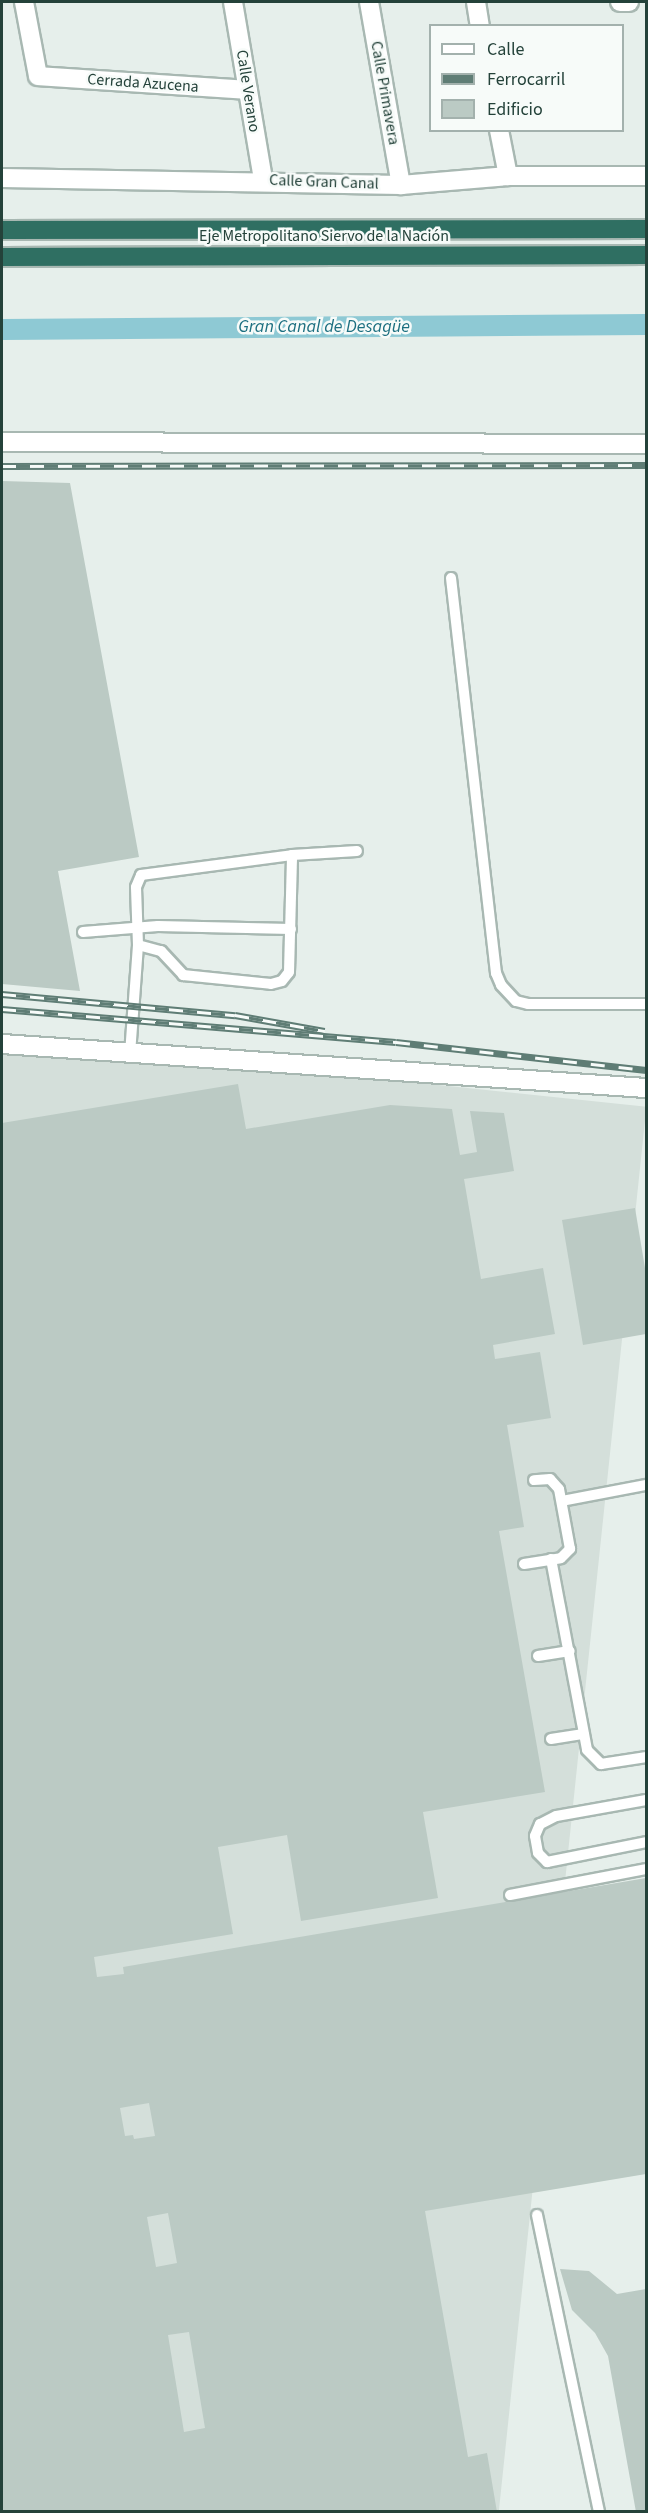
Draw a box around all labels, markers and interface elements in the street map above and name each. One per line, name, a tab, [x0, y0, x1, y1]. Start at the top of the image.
legend	[429, 24, 624, 132]
text: Calle	[487, 37, 524, 62]
street label: Calle Primavera	[366, 40, 404, 146]
street label: Calle Verano	[232, 48, 264, 134]
text: Ferrocarril	[487, 67, 565, 92]
street label: Cerrada Azucena	[87, 70, 199, 96]
text: Edificio	[487, 97, 543, 122]
street label: Calle Gran Canal	[269, 170, 379, 194]
street label: Eje Metropolitano Siervo de la Nación	[199, 226, 449, 246]
water label: Gran Canal de Desagüe	[238, 316, 410, 338]

